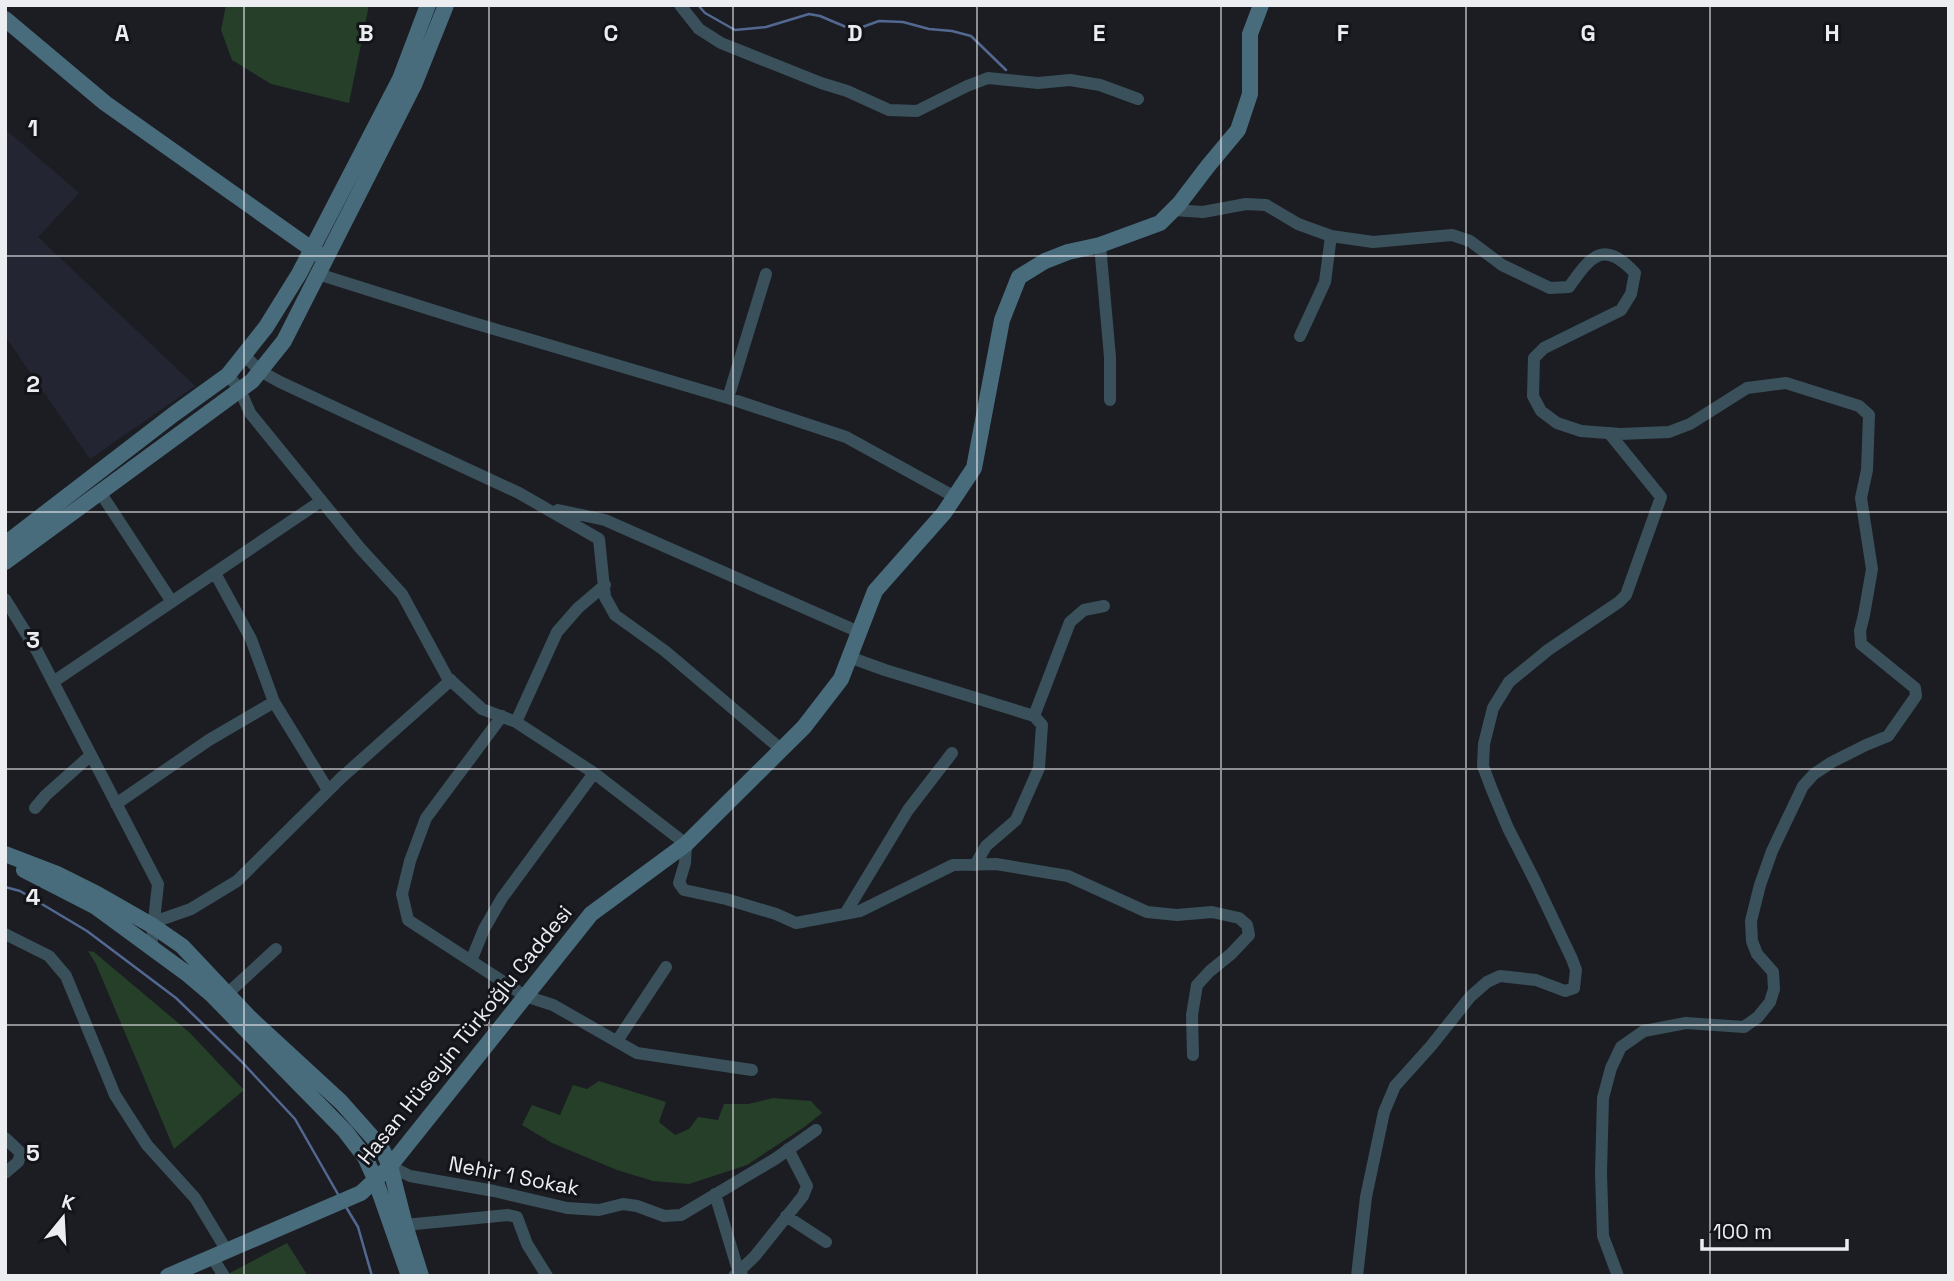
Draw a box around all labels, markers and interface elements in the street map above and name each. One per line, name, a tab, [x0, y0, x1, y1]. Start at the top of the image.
text: A	[115, 18, 130, 48]
text: B	[358, 18, 374, 48]
text: C	[604, 18, 618, 48]
text: D	[847, 18, 863, 48]
text: E	[1093, 18, 1105, 48]
text: F	[1337, 18, 1349, 48]
text: G	[1580, 18, 1596, 48]
text: H	[1824, 18, 1840, 48]
text: 1	[28, 113, 38, 143]
text: 2	[26, 369, 40, 399]
text: 3	[26, 625, 40, 655]
text: 4	[26, 882, 41, 912]
street label: Hasan Hüseyin Türkoğlu Caddesi	[352, 900, 578, 1170]
text: 5	[26, 1138, 40, 1168]
street label: Nehir 1 Sokak	[447, 1150, 582, 1201]
north arrow	[28, 1183, 98, 1253]
text: K	[59, 1189, 78, 1216]
scale bar	[1702, 1208, 1847, 1252]
text: 100 m	[1713, 1218, 1772, 1245]

